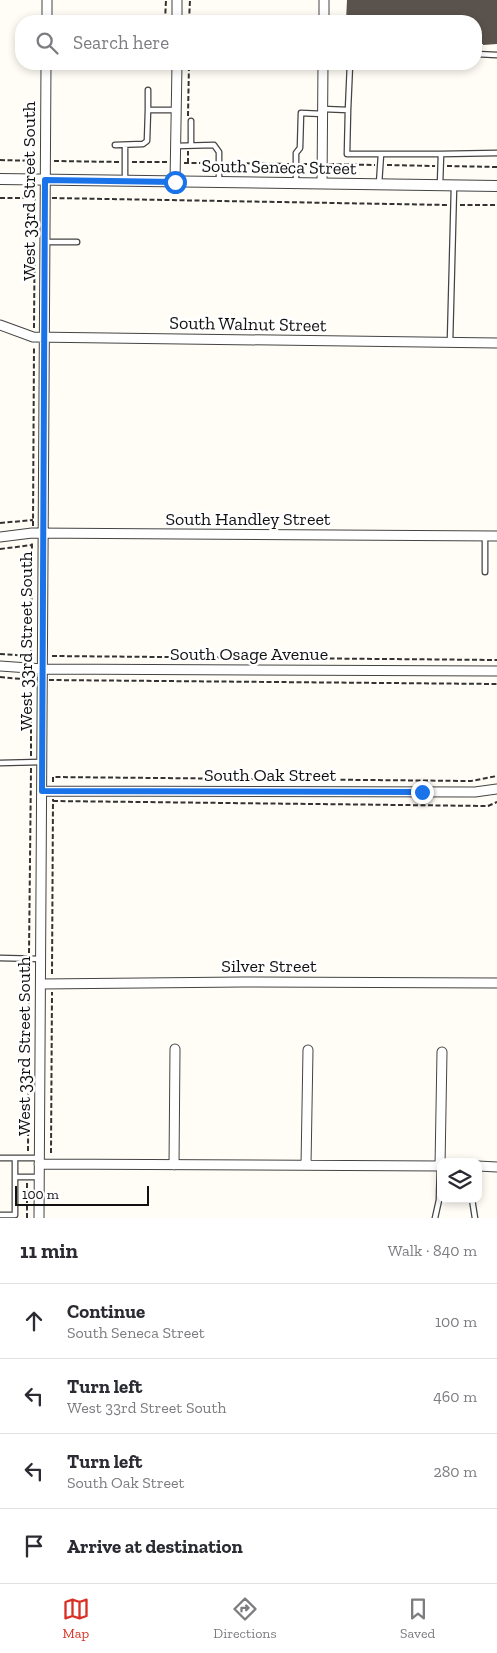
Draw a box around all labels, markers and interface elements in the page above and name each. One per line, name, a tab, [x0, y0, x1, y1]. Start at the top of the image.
search box	[15, 15, 482, 70]
icon: search	[33, 29, 61, 57]
text: Search here	[73, 31, 169, 54]
street label: West 33rd Street South	[18, 101, 40, 281]
street label: South Seneca Street	[201, 155, 357, 179]
route start	[164, 171, 187, 194]
street label: South Walnut Street	[169, 312, 327, 336]
street label: South Handley Street	[165, 508, 331, 530]
street label: West 33rd Street South	[15, 551, 37, 731]
street label: South Osage Avenue	[170, 643, 328, 665]
street label: South Oak Street	[204, 764, 336, 786]
route end	[411, 781, 434, 804]
street label: Silver Street	[221, 955, 317, 977]
street label: West 33rd Street South	[13, 956, 35, 1136]
map controls	[437, 1158, 482, 1203]
button: layers	[437, 1158, 482, 1203]
scale bar	[15, 1183, 149, 1206]
text: 100 m	[22, 1186, 59, 1203]
text: 11 min	[20, 1238, 78, 1263]
text: Walk · 840 m	[388, 1241, 477, 1260]
text: Continue	[67, 1300, 145, 1323]
icon: ahead	[20, 1307, 48, 1335]
text: 100 m	[435, 1312, 477, 1331]
text: South Seneca Street	[67, 1323, 205, 1342]
text: Turn left	[67, 1375, 142, 1398]
icon: left	[20, 1382, 48, 1410]
text: 460 m	[433, 1387, 477, 1406]
text: West 33rd Street South	[67, 1398, 227, 1417]
text: Turn left	[67, 1450, 142, 1473]
icon: left	[20, 1457, 48, 1485]
text: 280 m	[433, 1462, 477, 1481]
text: South Oak Street	[67, 1473, 185, 1492]
icon: arrive	[20, 1532, 48, 1560]
text: Arrive at destination	[67, 1535, 243, 1558]
tab: Map	[62, 1595, 90, 1642]
tab: Directions	[213, 1595, 277, 1642]
tab: Saved	[400, 1595, 435, 1642]

